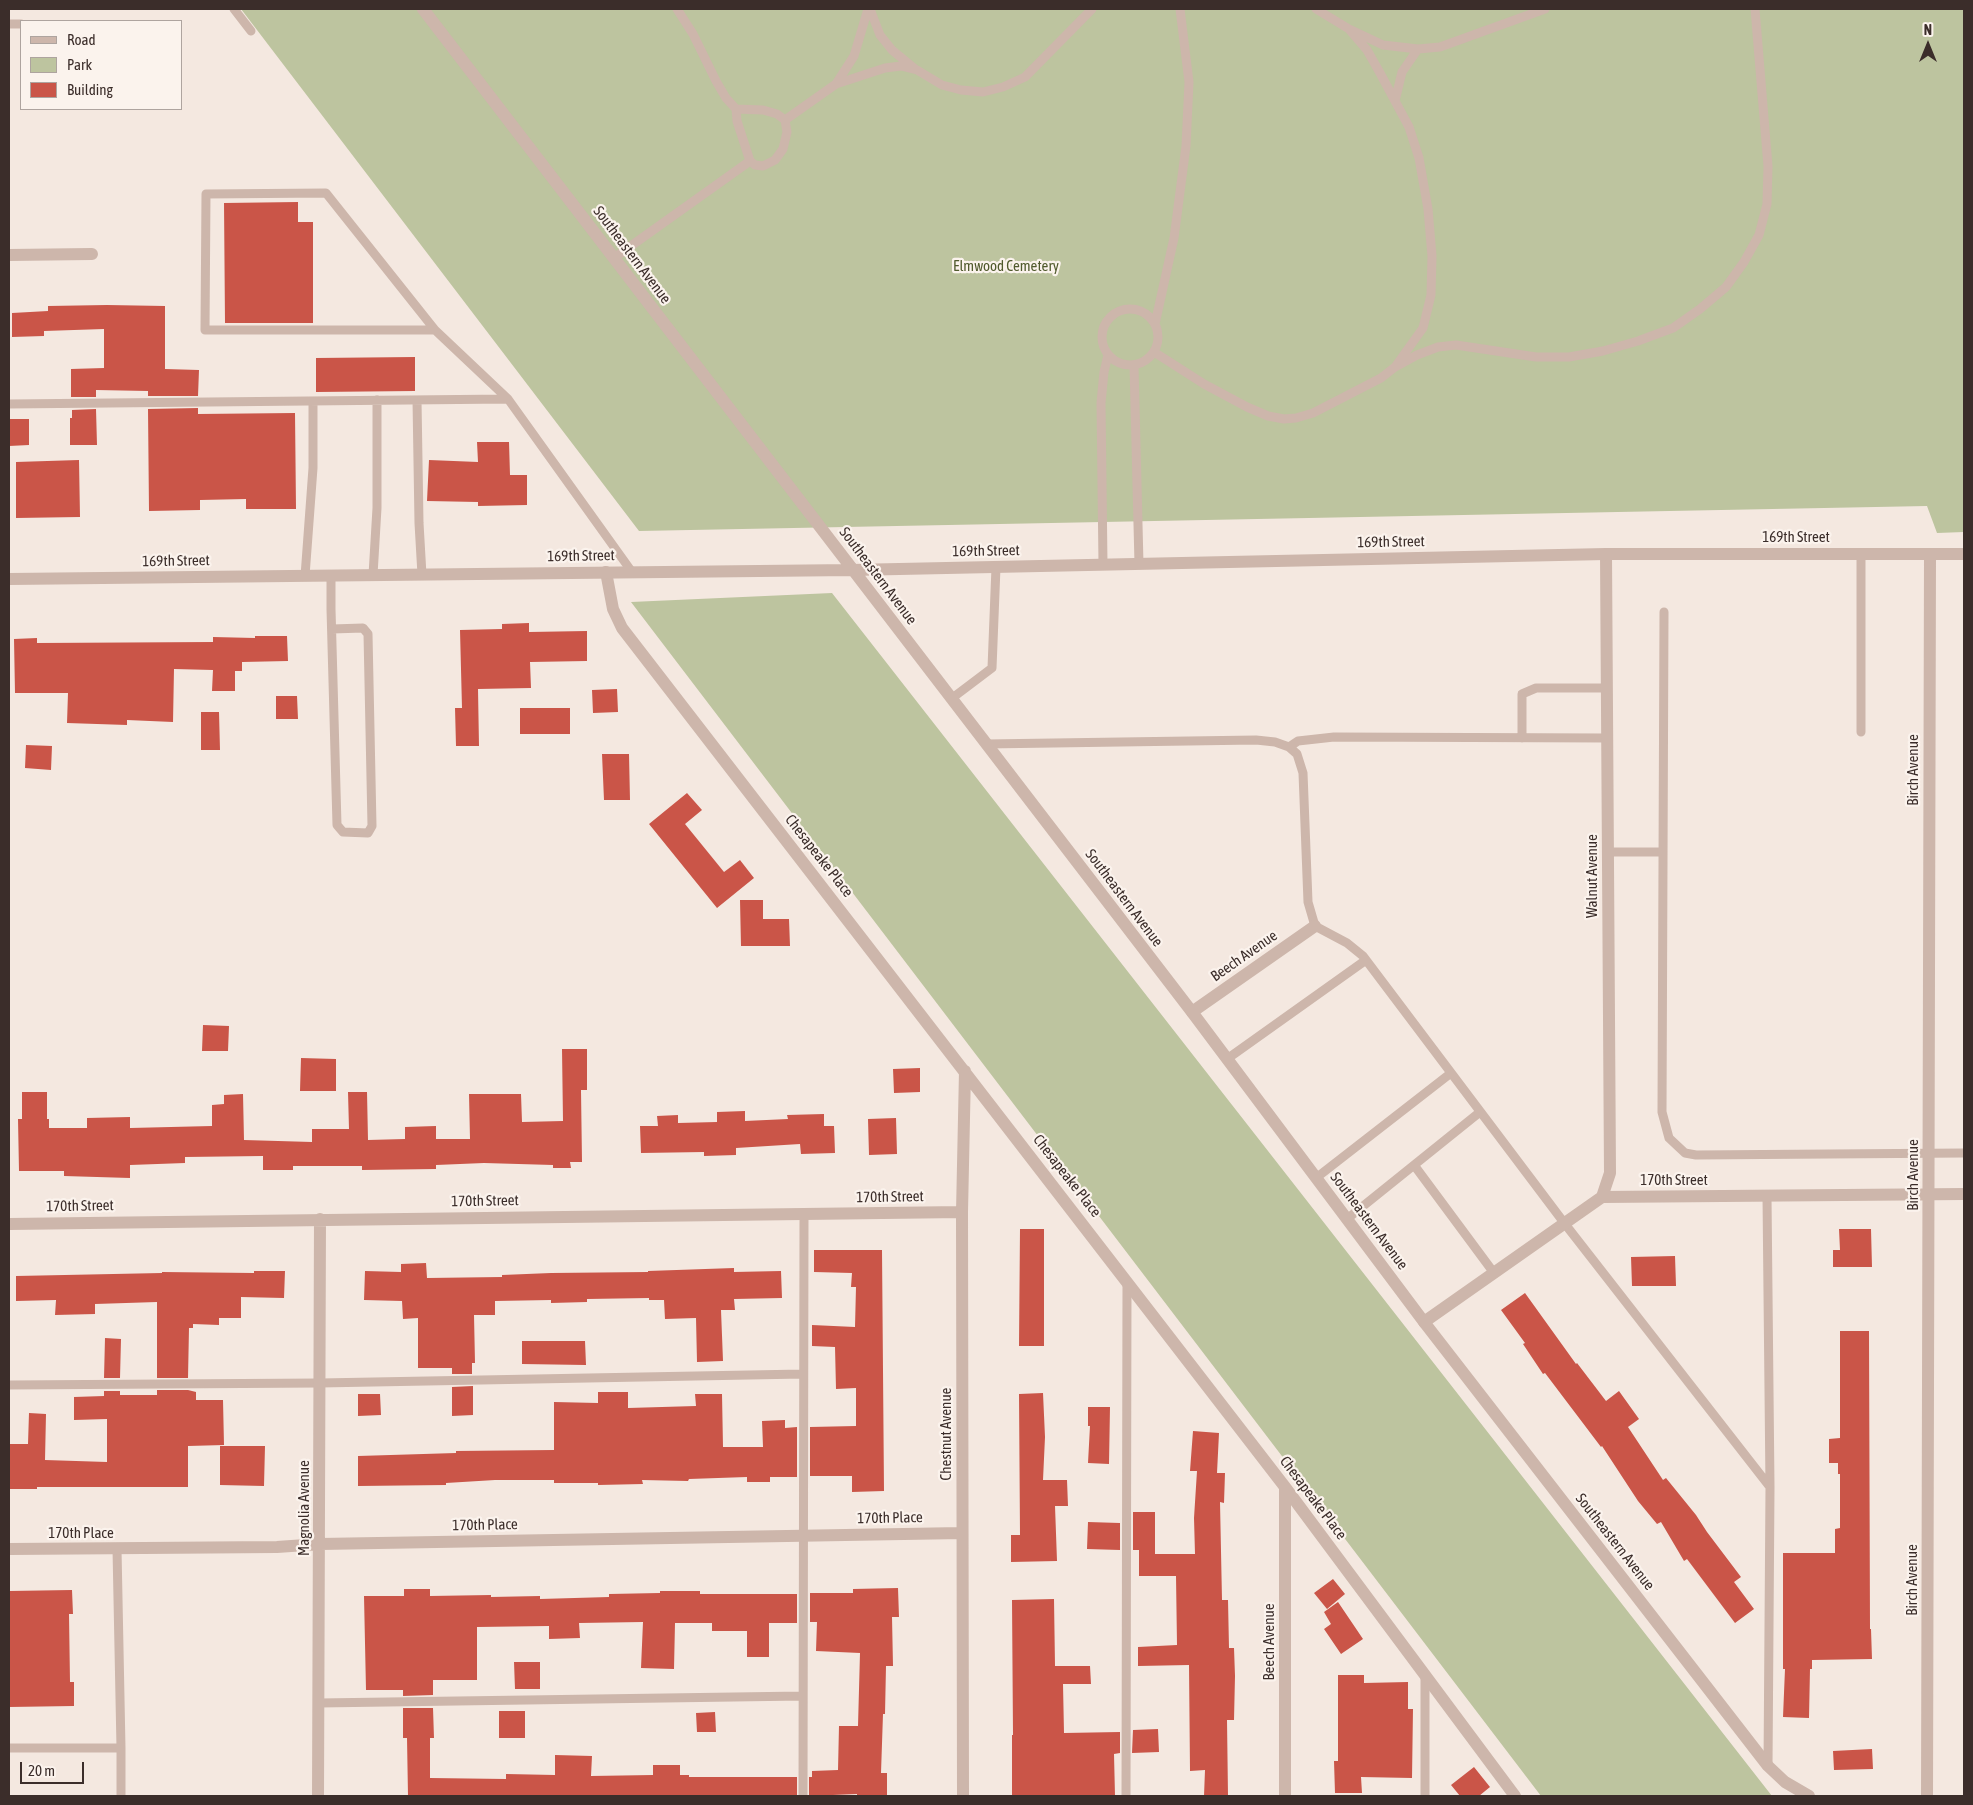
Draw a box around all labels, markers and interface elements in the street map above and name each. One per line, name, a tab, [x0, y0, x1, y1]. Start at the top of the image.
legend	[20, 20, 182, 110]
north arrow	[1903, 20, 1953, 70]
text: N	[1924, 22, 1932, 38]
text: Road	[67, 31, 96, 48]
text: Park	[67, 56, 92, 73]
text: Building	[67, 81, 113, 98]
street label: Southeastern Avenue	[589, 203, 675, 307]
park label: Elmwood Cemetery	[953, 257, 1059, 275]
street label: Southeastern Avenue	[835, 524, 921, 628]
street label: 169th Street	[1762, 528, 1830, 546]
street label: 169th Street	[1357, 532, 1425, 552]
street label: 169th Street	[952, 541, 1020, 561]
street label: 169th Street	[547, 546, 615, 566]
street label: 169th Street	[142, 551, 210, 571]
street label: Birch Avenue	[1904, 734, 1922, 806]
street label: Chesapeake Place	[781, 811, 857, 901]
street label: Walnut Avenue	[1583, 834, 1601, 918]
street label: Southeastern Avenue	[1081, 846, 1167, 950]
street label: Beech Avenue	[1207, 927, 1281, 985]
street label: Chesapeake Place	[1029, 1131, 1105, 1221]
street label: Birch Avenue	[1904, 1139, 1922, 1211]
street label: Southeastern Avenue	[1326, 1169, 1412, 1273]
street label: 170th Street	[1640, 1171, 1708, 1189]
street label: 170th Street	[856, 1187, 924, 1207]
street label: 170th Street	[451, 1191, 519, 1211]
street label: 170th Street	[46, 1196, 114, 1216]
street label: Chestnut Avenue	[937, 1388, 955, 1480]
street label: Chesapeake Place	[1276, 1453, 1350, 1543]
street label: Magnolia Avenue	[295, 1460, 313, 1556]
street label: Southeastern Avenue	[1572, 1490, 1658, 1594]
street label: 170th Place	[857, 1508, 923, 1528]
street label: 170th Place	[452, 1515, 518, 1535]
street label: 170th Place	[48, 1524, 114, 1542]
street label: Birch Avenue	[1903, 1544, 1921, 1616]
street label: Beech Avenue	[1260, 1604, 1278, 1680]
scale bar	[22, 1752, 86, 1784]
text: 20 m	[28, 1762, 55, 1779]

